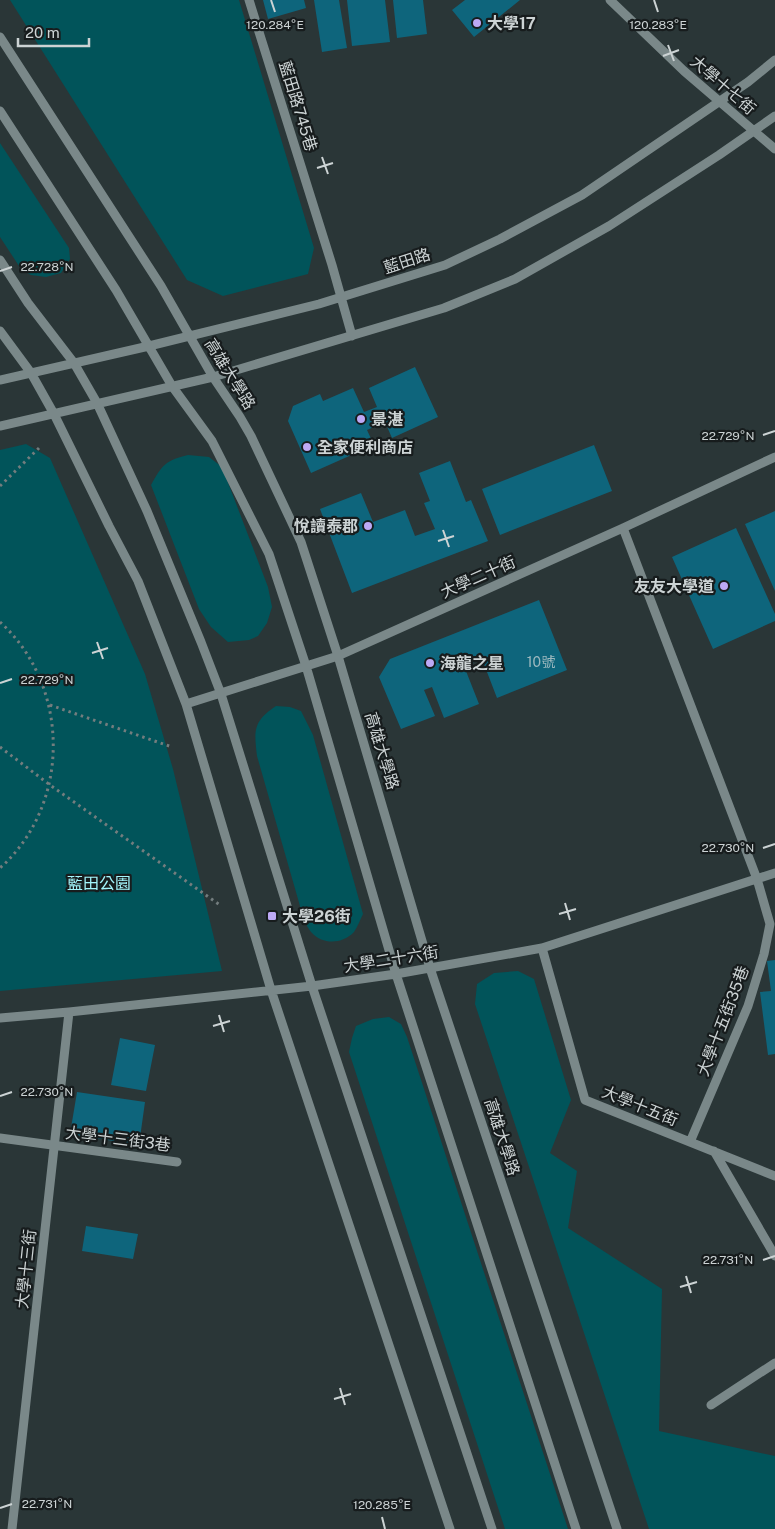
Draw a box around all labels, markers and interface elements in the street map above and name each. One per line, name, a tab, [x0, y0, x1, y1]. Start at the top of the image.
place label: 大學17	[487, 14, 536, 33]
scale bar	[18, 15, 89, 47]
marker: 大學17	[471, 17, 483, 29]
text: 120.284°E	[246, 18, 304, 32]
text: 120.283°E	[629, 18, 687, 32]
text: 20 m	[25, 24, 60, 41]
street label: 大學十七街	[687, 52, 759, 118]
street label: 藍田路745巷	[275, 59, 321, 153]
street label: 藍田路	[381, 245, 433, 277]
text: 22.728°N	[20, 260, 74, 274]
street label: 高雄大學路	[201, 335, 259, 413]
place label: 景湛	[371, 410, 403, 429]
marker: 景湛	[355, 413, 367, 425]
text: 22.729°N	[702, 429, 754, 443]
place label: 全家便利商店	[317, 438, 413, 457]
marker: 全家便利商店	[301, 441, 313, 453]
place label: 悅讀泰郡	[294, 517, 358, 536]
marker: 悅讀泰郡	[362, 520, 374, 532]
street label: 大學二十街	[438, 552, 518, 602]
place label: 友友大學道	[634, 577, 714, 596]
marker: 友友大學道	[718, 580, 730, 592]
place label: 海龍之星	[440, 654, 504, 673]
house number: 10號	[527, 654, 555, 670]
marker: 海龍之星	[424, 657, 436, 669]
text: 22.729°N	[21, 673, 73, 687]
street label: 高雄大學路	[361, 710, 403, 792]
text: 22.730°N	[702, 841, 754, 855]
park label: 藍田公園	[67, 874, 131, 893]
place label: 大學26街	[282, 907, 351, 926]
marker: 大學26街	[266, 910, 278, 922]
street label: 大學二十六街	[342, 942, 440, 976]
street label: 大學十五街35巷	[693, 963, 753, 1079]
street label: 大學十五街	[599, 1082, 681, 1130]
text: 22.730°N	[21, 1085, 73, 1099]
street label: 高雄大學路	[481, 1096, 523, 1178]
street label: 大學十三街3巷	[64, 1123, 172, 1155]
street label: 大學十三街	[12, 1228, 40, 1310]
text: 22.731°N	[703, 1253, 753, 1267]
text: 22.731°N	[22, 1497, 72, 1511]
text: 120.285°E	[353, 1498, 411, 1512]

